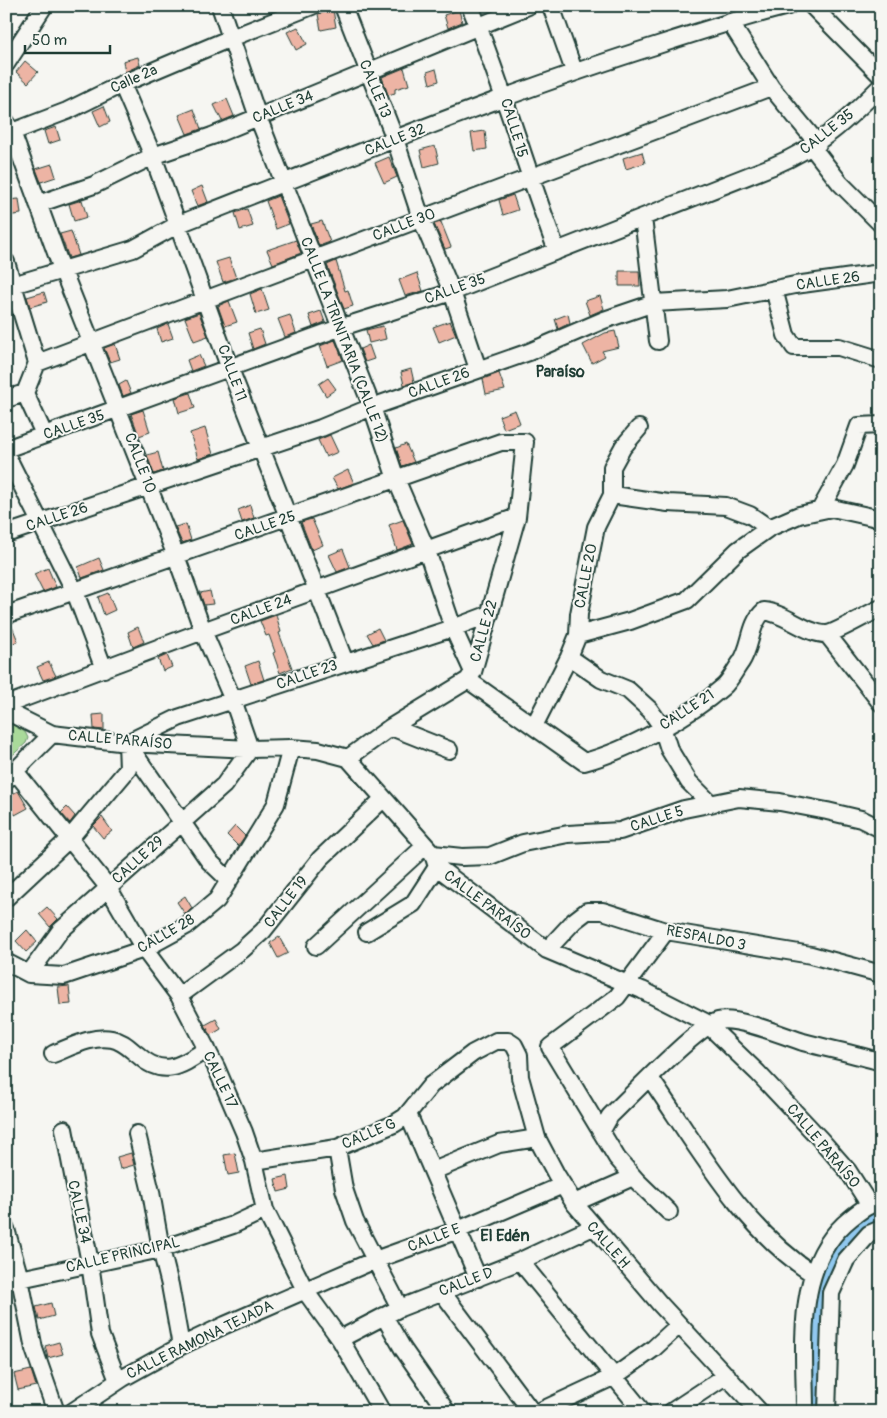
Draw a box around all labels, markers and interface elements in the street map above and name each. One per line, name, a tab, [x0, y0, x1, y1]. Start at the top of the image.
scale bar	[25, 22, 110, 54]
text: 50 m	[32, 31, 67, 50]
street label: CALLE 13	[355, 57, 395, 121]
street label: Calle 2ª	[108, 60, 160, 98]
street label: CALLE 34	[250, 86, 317, 128]
street label: CALLE 15	[496, 96, 532, 160]
street label: CALLE 35	[796, 105, 858, 159]
street label: CALLE 32	[362, 119, 428, 161]
street label: CALLE 30	[370, 204, 438, 246]
street label: CALLE LA TRINITARIA (CALLE 12)	[296, 234, 392, 446]
street label: CALLE 26	[795, 267, 861, 295]
street label: CALLE 35	[422, 269, 488, 309]
street label: CALLE 11	[213, 342, 251, 404]
district label: Paraíso	[535, 362, 585, 382]
street label: CALLE 26	[406, 363, 472, 403]
street label: CALLE 35	[41, 406, 107, 444]
street label: CALLE 10	[120, 430, 160, 496]
street label: CALLE 26	[24, 498, 90, 536]
street label: CALLE 25	[232, 507, 298, 545]
street label: CALLE 20	[570, 542, 602, 610]
street label: CALLE 24	[228, 590, 295, 630]
street label: CALLE 22	[466, 598, 502, 664]
street label: CALLE 23	[274, 656, 340, 694]
street label: CALLE 21	[656, 685, 718, 735]
street label: CALLE PARAÍSO	[67, 726, 173, 754]
street label: CALLE 5	[628, 801, 686, 837]
street label: CALLE 29	[108, 832, 168, 888]
street label: CALLE PARAÍSO	[440, 866, 534, 944]
street label: CALLE 19	[260, 872, 312, 932]
street label: CALLE 28	[134, 910, 198, 958]
street label: RESPALDO 3	[665, 921, 747, 955]
street label: CALLE 17	[199, 1048, 241, 1112]
street label: CALLE PARAÍSO	[782, 1100, 864, 1192]
street label: CALLE G	[339, 1114, 399, 1154]
street label: CALLE 34	[63, 1179, 95, 1246]
street label: CALLE H	[582, 1217, 634, 1273]
street label: CALLE E	[405, 1219, 463, 1257]
district label: El Edén	[480, 1226, 530, 1246]
street label: CALLE PRINCIPAL	[64, 1233, 182, 1277]
street label: CALLE D	[436, 1263, 496, 1301]
street label: CALLE RAMONA TEJADA	[123, 1296, 277, 1384]

